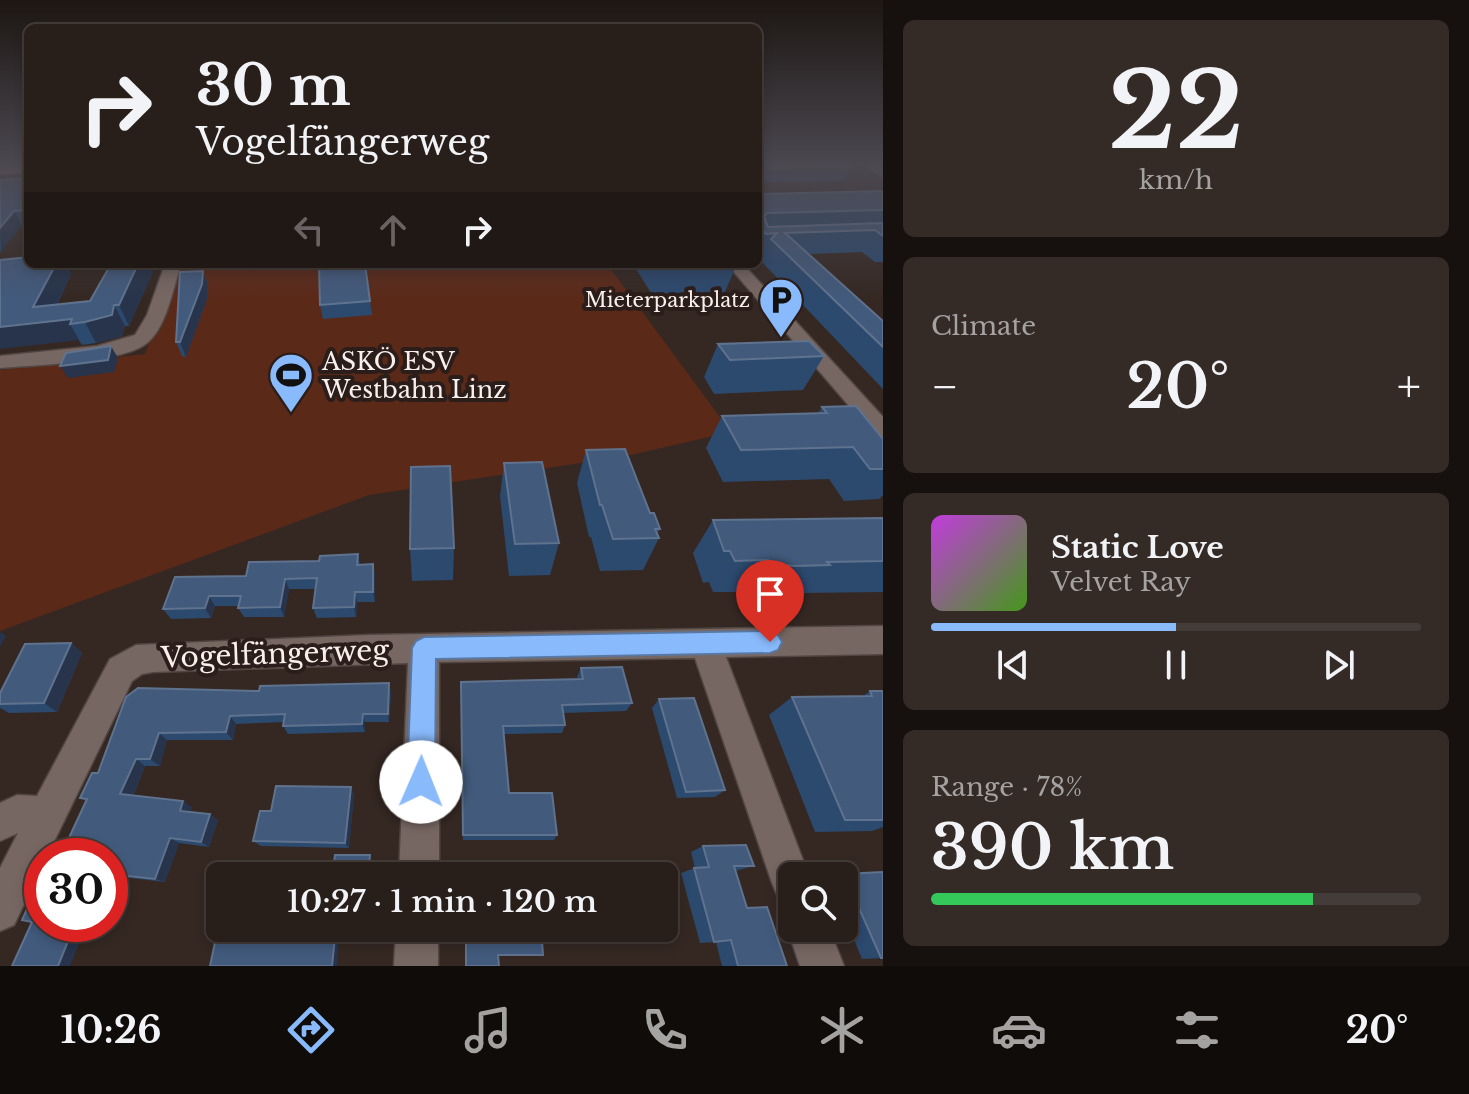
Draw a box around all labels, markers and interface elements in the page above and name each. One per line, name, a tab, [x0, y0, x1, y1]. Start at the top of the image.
text: 22	[1108, 47, 1244, 176]
text: 30 m	[196, 51, 351, 120]
icon: right	[64, 56, 168, 160]
text: Vogelfängerweg	[196, 120, 489, 165]
text: km/h	[1139, 164, 1213, 196]
icon: left	[287, 208, 331, 252]
icon: ahead	[371, 208, 415, 252]
icon: right	[455, 208, 499, 252]
parking icon: Mieterparkplatz	[757, 276, 805, 339]
place label: Mieterparkplatz	[585, 288, 750, 312]
text: Climate	[931, 310, 1036, 342]
place label: ASKÖ ESV Westbahn Linz	[321, 347, 507, 404]
text: 20°	[1126, 350, 1229, 424]
sports icon: ASKÖ ESV Westbahn Linz	[267, 351, 315, 414]
text: −	[931, 359, 959, 414]
text: +	[1397, 359, 1421, 414]
text: Static Love	[1051, 529, 1224, 566]
pin	[736, 560, 804, 642]
text: Velvet Ray	[1051, 566, 1191, 598]
icon: arrive	[748, 572, 792, 616]
street label: Vogelfängerweg	[159, 632, 391, 676]
icon: previous	[991, 643, 1035, 687]
icon: pause	[1154, 643, 1198, 687]
icon: next	[1317, 643, 1361, 687]
position arrow	[379, 740, 463, 824]
text: Range · 78%	[931, 771, 1083, 803]
text: 390 km	[931, 811, 1174, 885]
speed limit sign: 30	[24, 838, 128, 942]
map controls	[778, 862, 858, 942]
button: search	[778, 862, 858, 942]
text: 10:27 · 1 min · 120 m	[287, 883, 597, 920]
icon: directions	[283, 1002, 339, 1058]
icon: music	[460, 1002, 516, 1058]
icon: phone	[637, 1002, 693, 1058]
icon: climate	[814, 1002, 870, 1058]
icon: car	[991, 1002, 1047, 1058]
icon: filters	[1169, 1002, 1225, 1058]
text: 10:26	[61, 1008, 161, 1053]
text: 20°	[1346, 1008, 1408, 1053]

